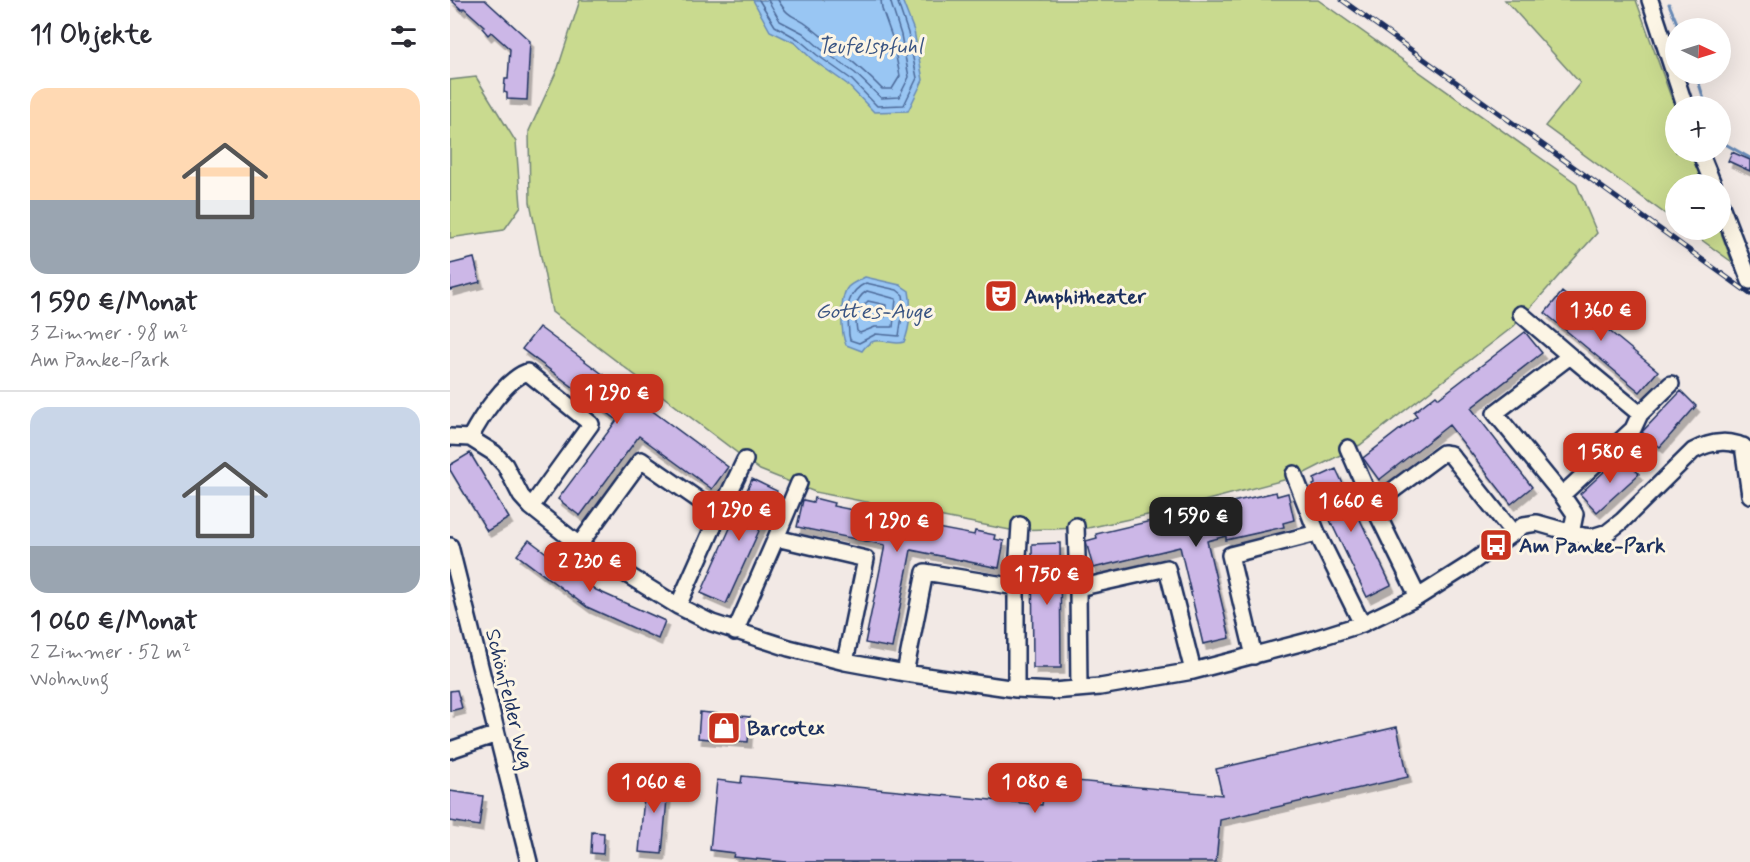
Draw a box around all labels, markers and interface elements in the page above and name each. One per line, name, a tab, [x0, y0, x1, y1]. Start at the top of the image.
north arrow	[1665, 18, 1731, 84]
map controls	[1665, 18, 1731, 240]
text: 11 Objekte	[30, 19, 152, 53]
icon: filters	[387, 20, 420, 53]
water label: Teufelspfuhl	[817, 33, 924, 61]
button: +	[1665, 96, 1731, 162]
icon: home	[171, 127, 279, 235]
button: −	[1665, 174, 1731, 240]
theatre icon: Amphitheater	[983, 278, 1019, 314]
place label: Amphitheater	[1024, 283, 1147, 311]
text: 1 590 €/Monat	[30, 286, 198, 320]
pin: 1 360 €	[1546, 291, 1656, 342]
text: 1 360 €	[1570, 297, 1632, 324]
water label: Gottes-Auge	[815, 298, 933, 327]
text: 3 Zimmer · 98 m²	[30, 320, 188, 347]
text: Am Panke-Park	[30, 347, 169, 374]
pin: 1 290 €	[562, 374, 672, 425]
text: 1 290 €	[584, 380, 650, 407]
pin: 1 580 €	[1555, 433, 1665, 484]
text: 1 580 €	[1577, 439, 1643, 466]
icon: home	[171, 446, 279, 554]
pin: 1 660 €	[1296, 482, 1406, 533]
text: 1 660 €	[1319, 488, 1383, 515]
pin: 1 290 €	[684, 491, 794, 542]
text: 1 290 €	[706, 497, 772, 524]
pin: 1 590 €	[1141, 497, 1251, 548]
pin: 1 290 €	[842, 502, 952, 553]
text: 1 590 €	[1163, 503, 1229, 530]
text: 1 290 €	[864, 508, 930, 535]
bus stop icon: Am Panke-Park	[1478, 527, 1514, 563]
place label: Am Panke-Park	[1519, 532, 1666, 560]
pin: 2 230 €	[535, 542, 645, 593]
text: 2 230 €	[558, 548, 622, 575]
pin: 1 750 €	[992, 555, 1102, 606]
text: 1 750 €	[1014, 561, 1080, 588]
text: 1 060 €/Monat	[30, 605, 197, 639]
street label: Schönfelder Weg	[478, 626, 540, 773]
text: 2 Zimmer · 52 m²	[30, 639, 191, 666]
text: Wohnung	[30, 666, 109, 693]
shop icon: Barcotex	[706, 710, 742, 746]
place label: Barcotex	[747, 715, 825, 743]
pin: 1 060 €	[599, 763, 709, 814]
pin: 1 080 €	[980, 763, 1090, 814]
text: 1 060 €	[622, 769, 686, 796]
text: 1 080 €	[1002, 769, 1068, 796]

